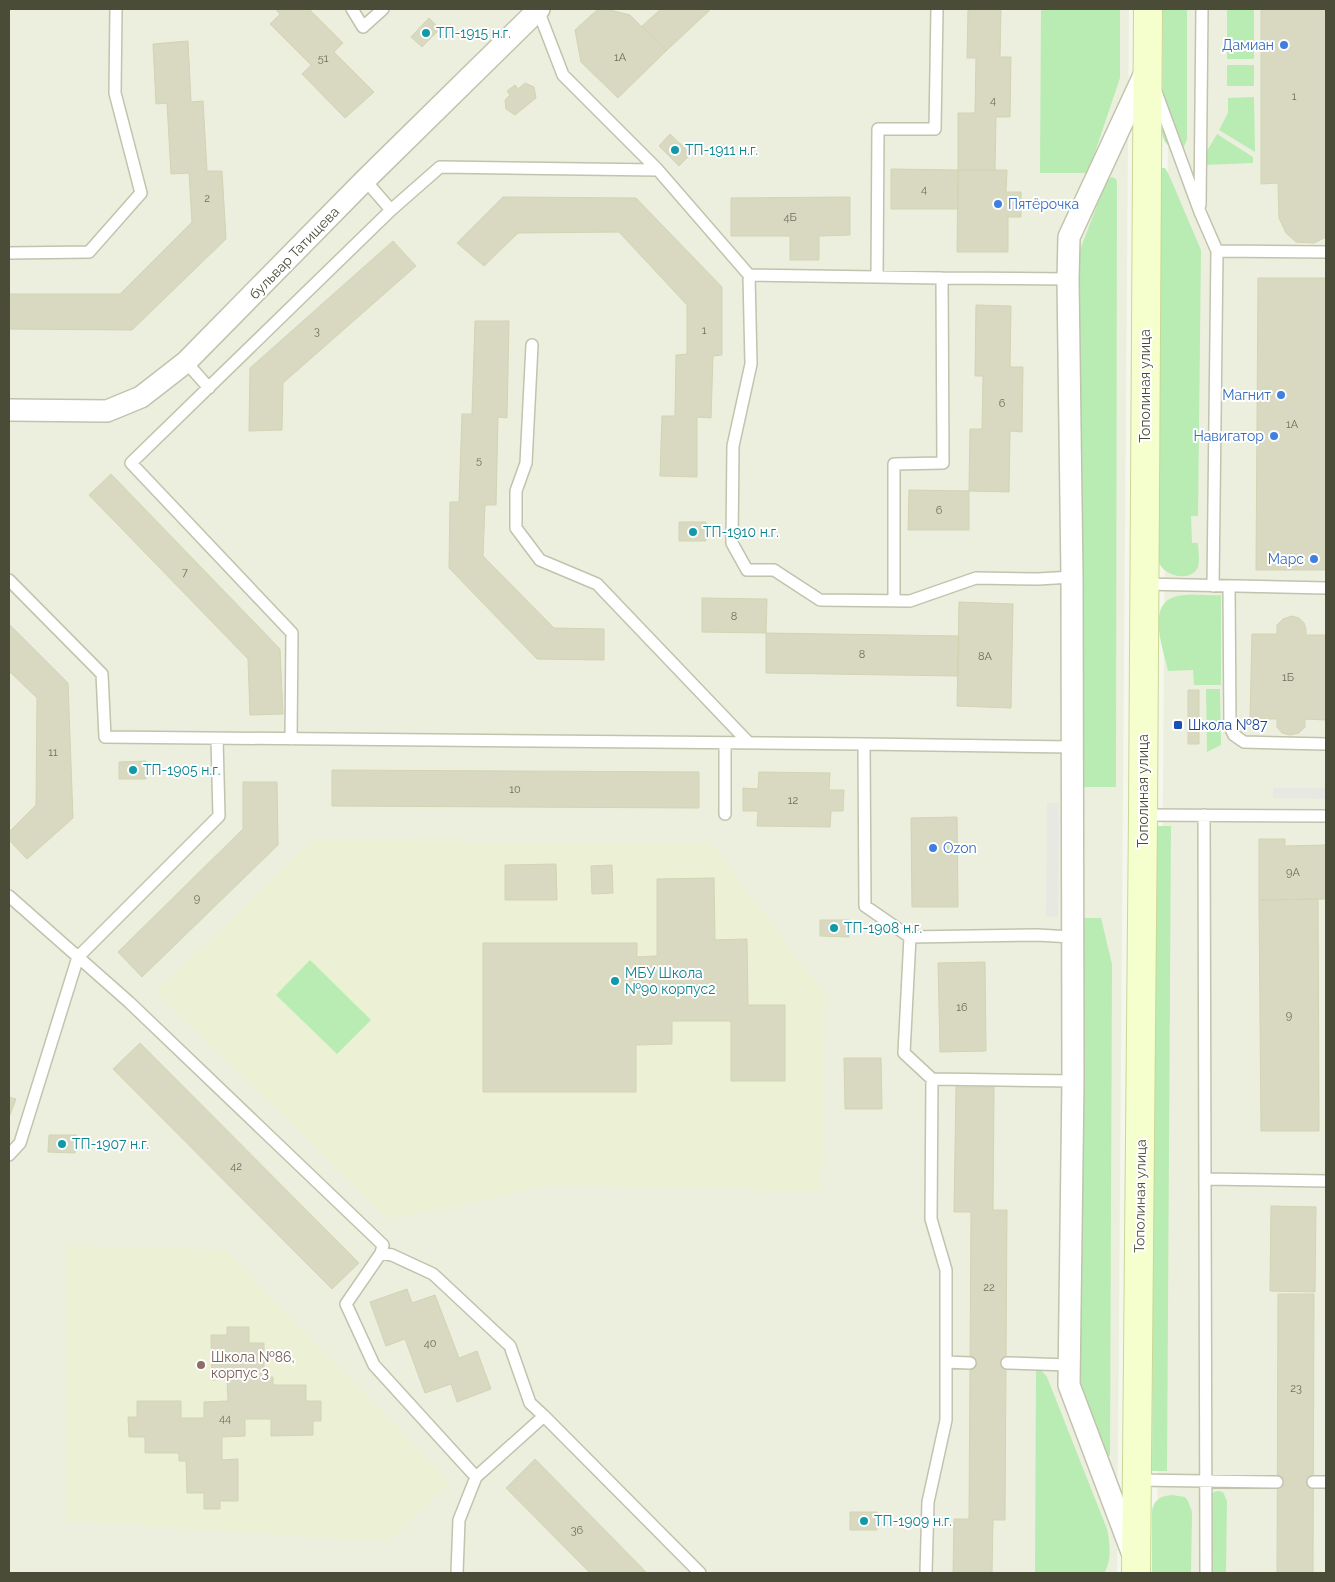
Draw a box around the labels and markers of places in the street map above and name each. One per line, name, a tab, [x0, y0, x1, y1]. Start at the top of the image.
place label: ТП-1915 н.г.	[436, 25, 511, 41]
marker: ТП-1915 н.г.	[420, 27, 432, 39]
place label: Дамиан	[1222, 37, 1274, 53]
marker: Дамиан	[1278, 39, 1290, 51]
place label: ТП-1911 н.г.	[685, 142, 758, 158]
marker: ТП-1911 н.г.	[669, 144, 681, 156]
place label: Пятёрочка	[1008, 196, 1079, 212]
marker: Пятёрочка	[992, 198, 1004, 210]
place label: Магнит	[1222, 387, 1271, 403]
marker: Магнит	[1275, 389, 1287, 401]
place label: Навигатор	[1193, 428, 1264, 444]
marker: Навигатор	[1268, 430, 1280, 442]
place label: ТП-1910 н.г.	[703, 524, 779, 540]
marker: ТП-1910 н.г.	[687, 526, 699, 538]
place label: Марс	[1268, 551, 1304, 567]
marker: Марс	[1308, 553, 1320, 565]
place label: Школа №87	[1188, 717, 1268, 733]
marker: Школа №87	[1172, 719, 1184, 731]
place label: ТП-1905 н.г.	[143, 762, 220, 778]
marker: ТП-1905 н.г.	[127, 764, 139, 776]
place label: Ozon	[943, 840, 977, 856]
marker: Ozon	[927, 842, 939, 854]
place label: ТП-1908 н.г.	[844, 920, 922, 936]
marker: ТП-1908 н.г.	[828, 922, 840, 934]
place label: МБУ Школа №90 корпус2	[625, 965, 715, 997]
marker: МБУ Школа №90 корпус2	[609, 975, 621, 987]
place label: ТП-1907 н.г.	[72, 1136, 149, 1152]
marker: ТП-1907 н.г.	[56, 1138, 68, 1150]
place label: Школа №86, корпус 3	[211, 1349, 295, 1381]
marker: Школа №86, корпус 3	[195, 1359, 207, 1371]
place label: ТП-1909 н.г.	[874, 1513, 952, 1529]
marker: ТП-1909 н.г.	[858, 1515, 870, 1527]

